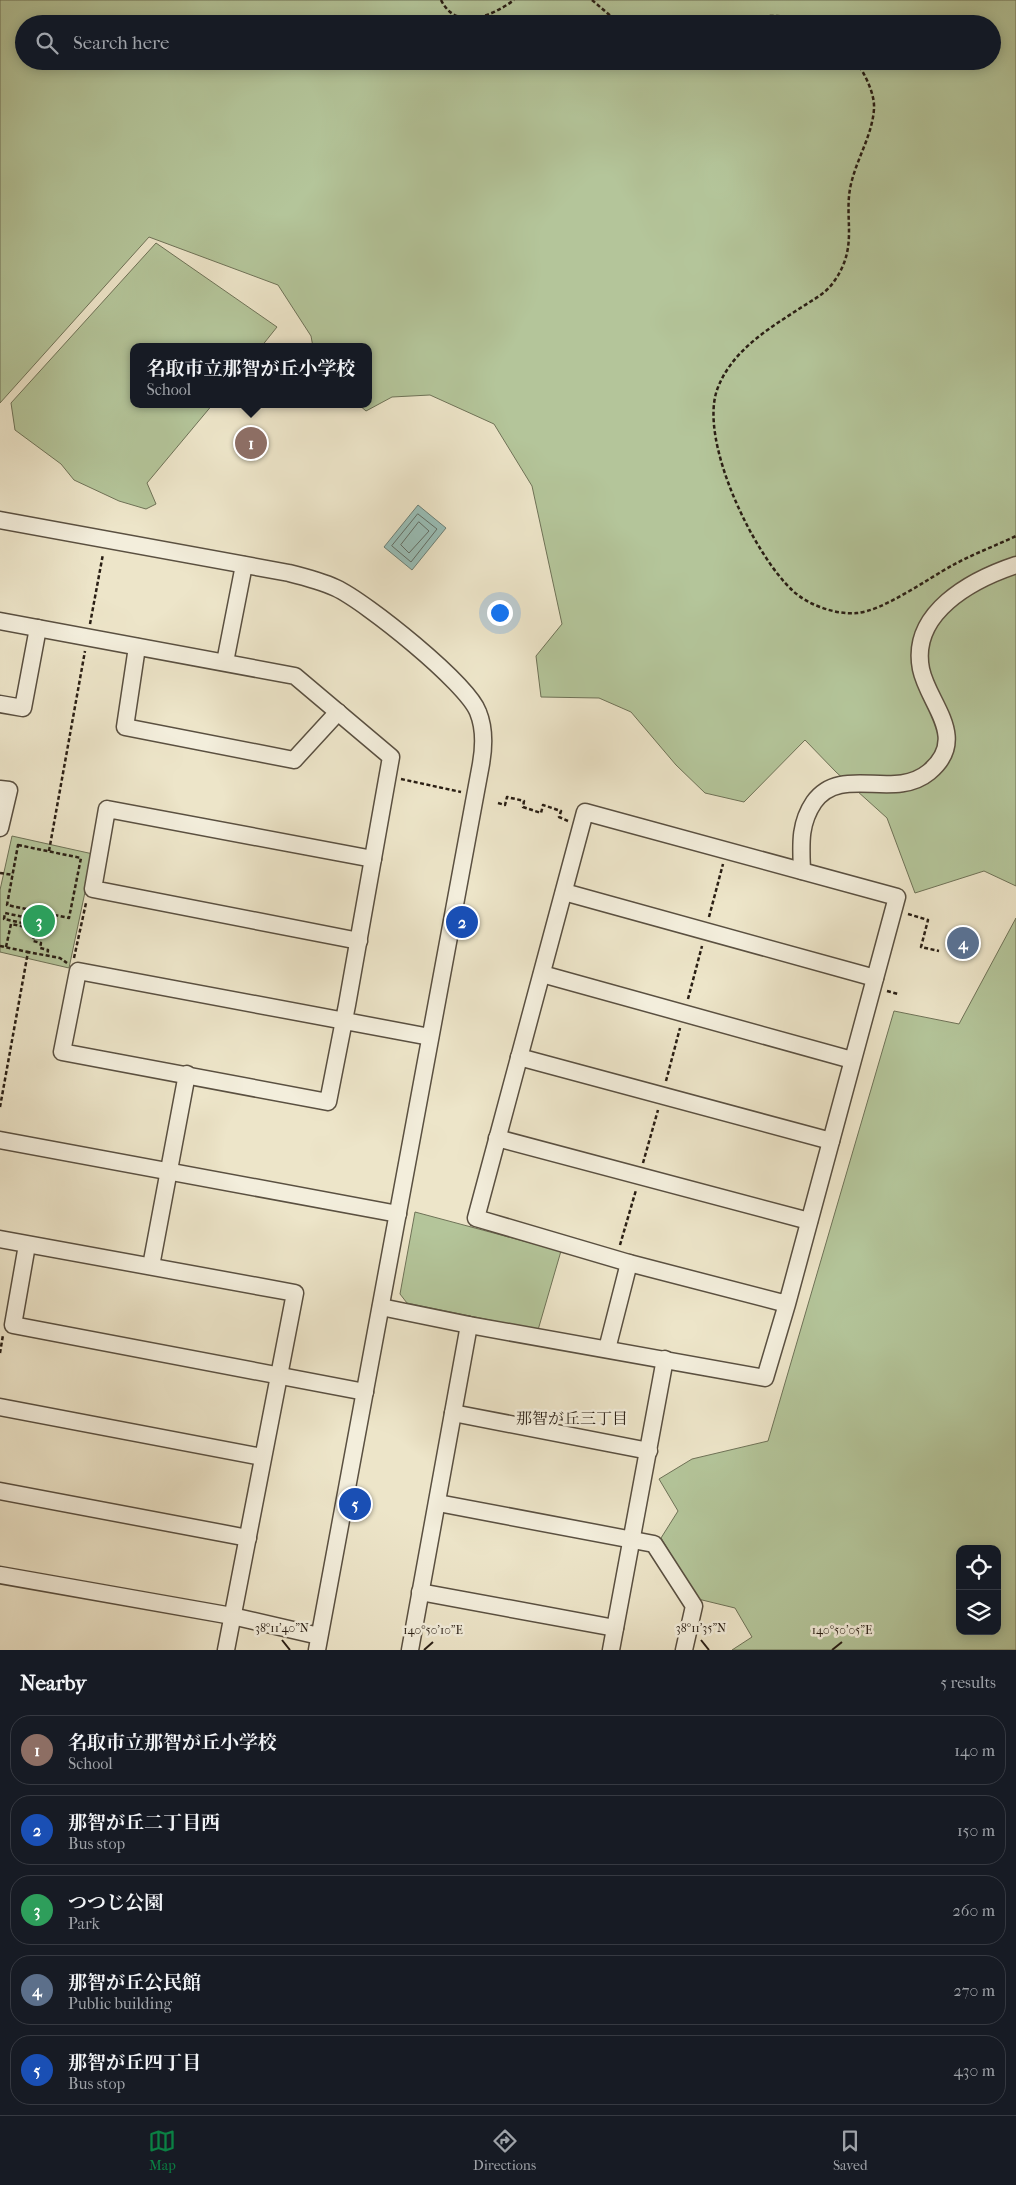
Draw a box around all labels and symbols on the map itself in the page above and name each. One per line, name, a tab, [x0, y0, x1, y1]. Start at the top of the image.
pin: 1	[235, 424, 267, 462]
your location	[487, 600, 513, 626]
pin: 3	[23, 902, 55, 940]
pin: 2	[446, 903, 478, 941]
pin: 4	[947, 924, 979, 962]
district label: 那智が丘三丁目	[516, 1409, 628, 1428]
pin: 5	[339, 1485, 371, 1523]
text: 38°11'40"N	[255, 1621, 309, 1635]
text: 38°11'35"N	[676, 1621, 726, 1635]
text: 140°50'10"E	[403, 1623, 463, 1637]
text: 140°50'05"E	[812, 1623, 872, 1637]

